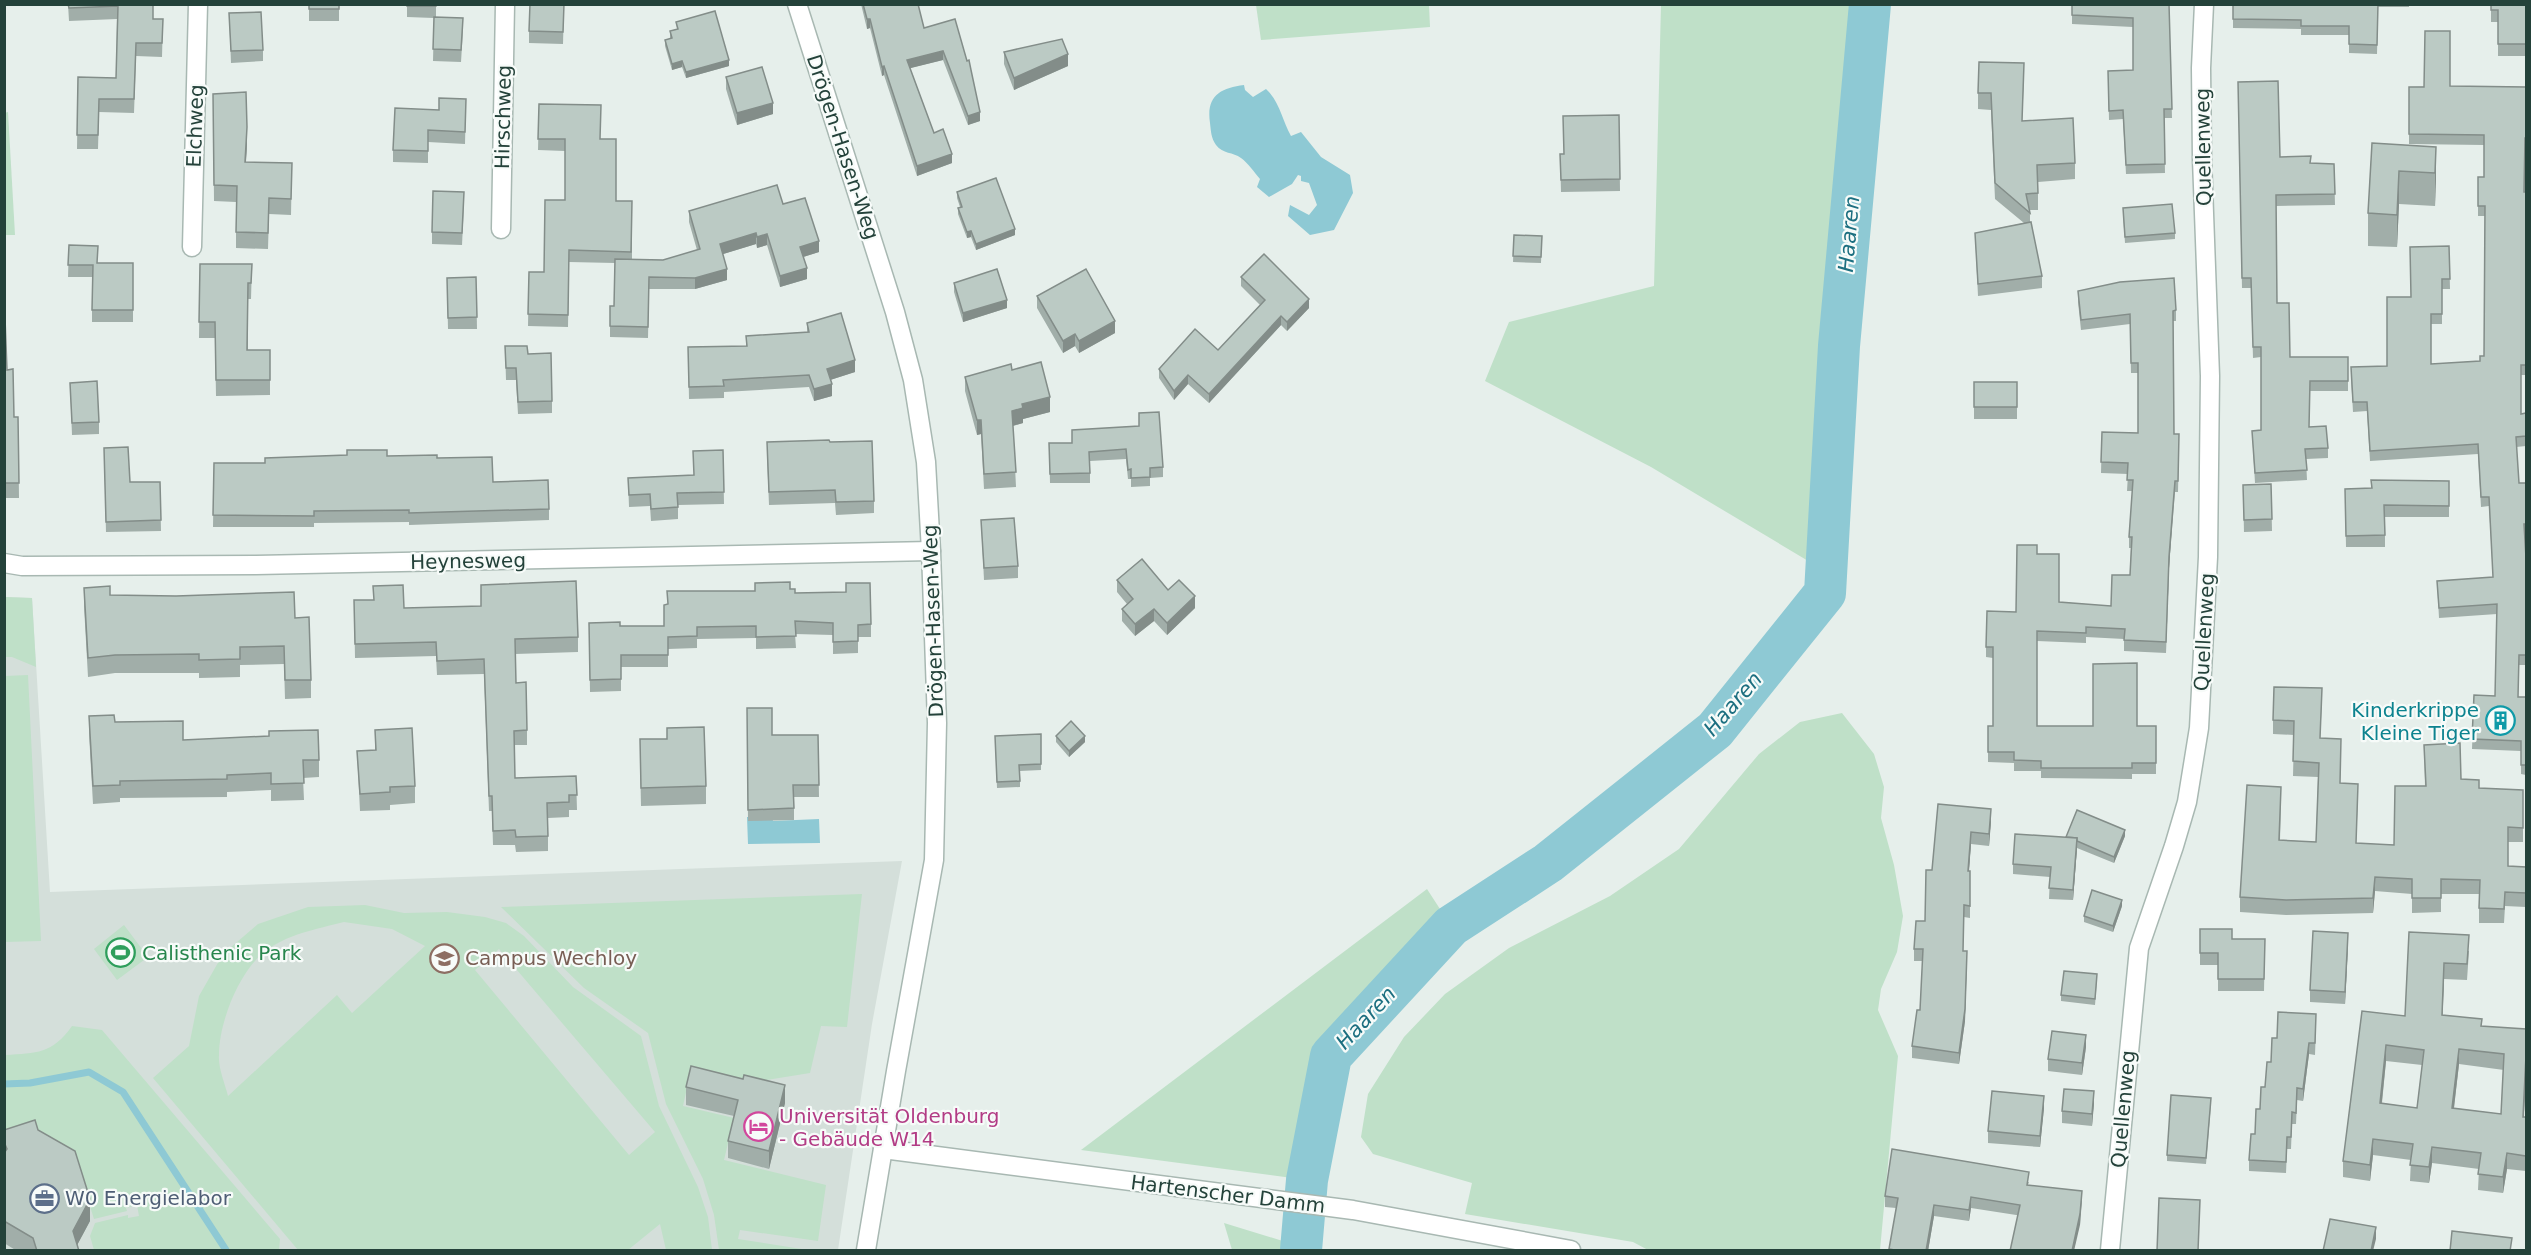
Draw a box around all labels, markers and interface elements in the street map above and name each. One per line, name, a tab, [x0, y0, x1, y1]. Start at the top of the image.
street label: Drögen-Hasen-Weg	[802, 51, 884, 243]
street label: Hirschweg	[490, 65, 516, 169]
street label: Elchweg	[182, 84, 208, 168]
street label: Quellenweg	[2190, 88, 2216, 206]
water label: Haaren	[1834, 195, 1864, 273]
street label: Drögen-Hasen-Weg	[918, 524, 948, 718]
street label: Heynesweg	[410, 548, 526, 574]
street label: Quellenweg	[2189, 572, 2219, 692]
water label: Haaren	[1699, 667, 1767, 741]
place label: Kinderkrippe Kleine Tiger	[2351, 698, 2480, 745]
building icon: Kinderkrippe Kleine Tiger	[2484, 705, 2516, 737]
sports icon: Calisthenic Park	[105, 937, 137, 969]
place label: Calisthenic Park	[142, 941, 302, 965]
school or university icon: Campus Wechloy	[428, 942, 460, 974]
place label: Campus Wechloy	[465, 946, 637, 970]
water label: Haaren	[1331, 982, 1401, 1054]
street label: Quellenweg	[2106, 1049, 2140, 1169]
place label: Universität Oldenburg - Gebäude W14	[779, 1104, 999, 1151]
hotel icon: Universität Oldenburg - Gebäude W14	[742, 1111, 774, 1143]
street label: Hartenscher Damm	[1129, 1170, 1327, 1218]
office icon: W0 Energielabor	[28, 1182, 60, 1214]
place label: W0 Energielabor	[65, 1186, 232, 1210]

